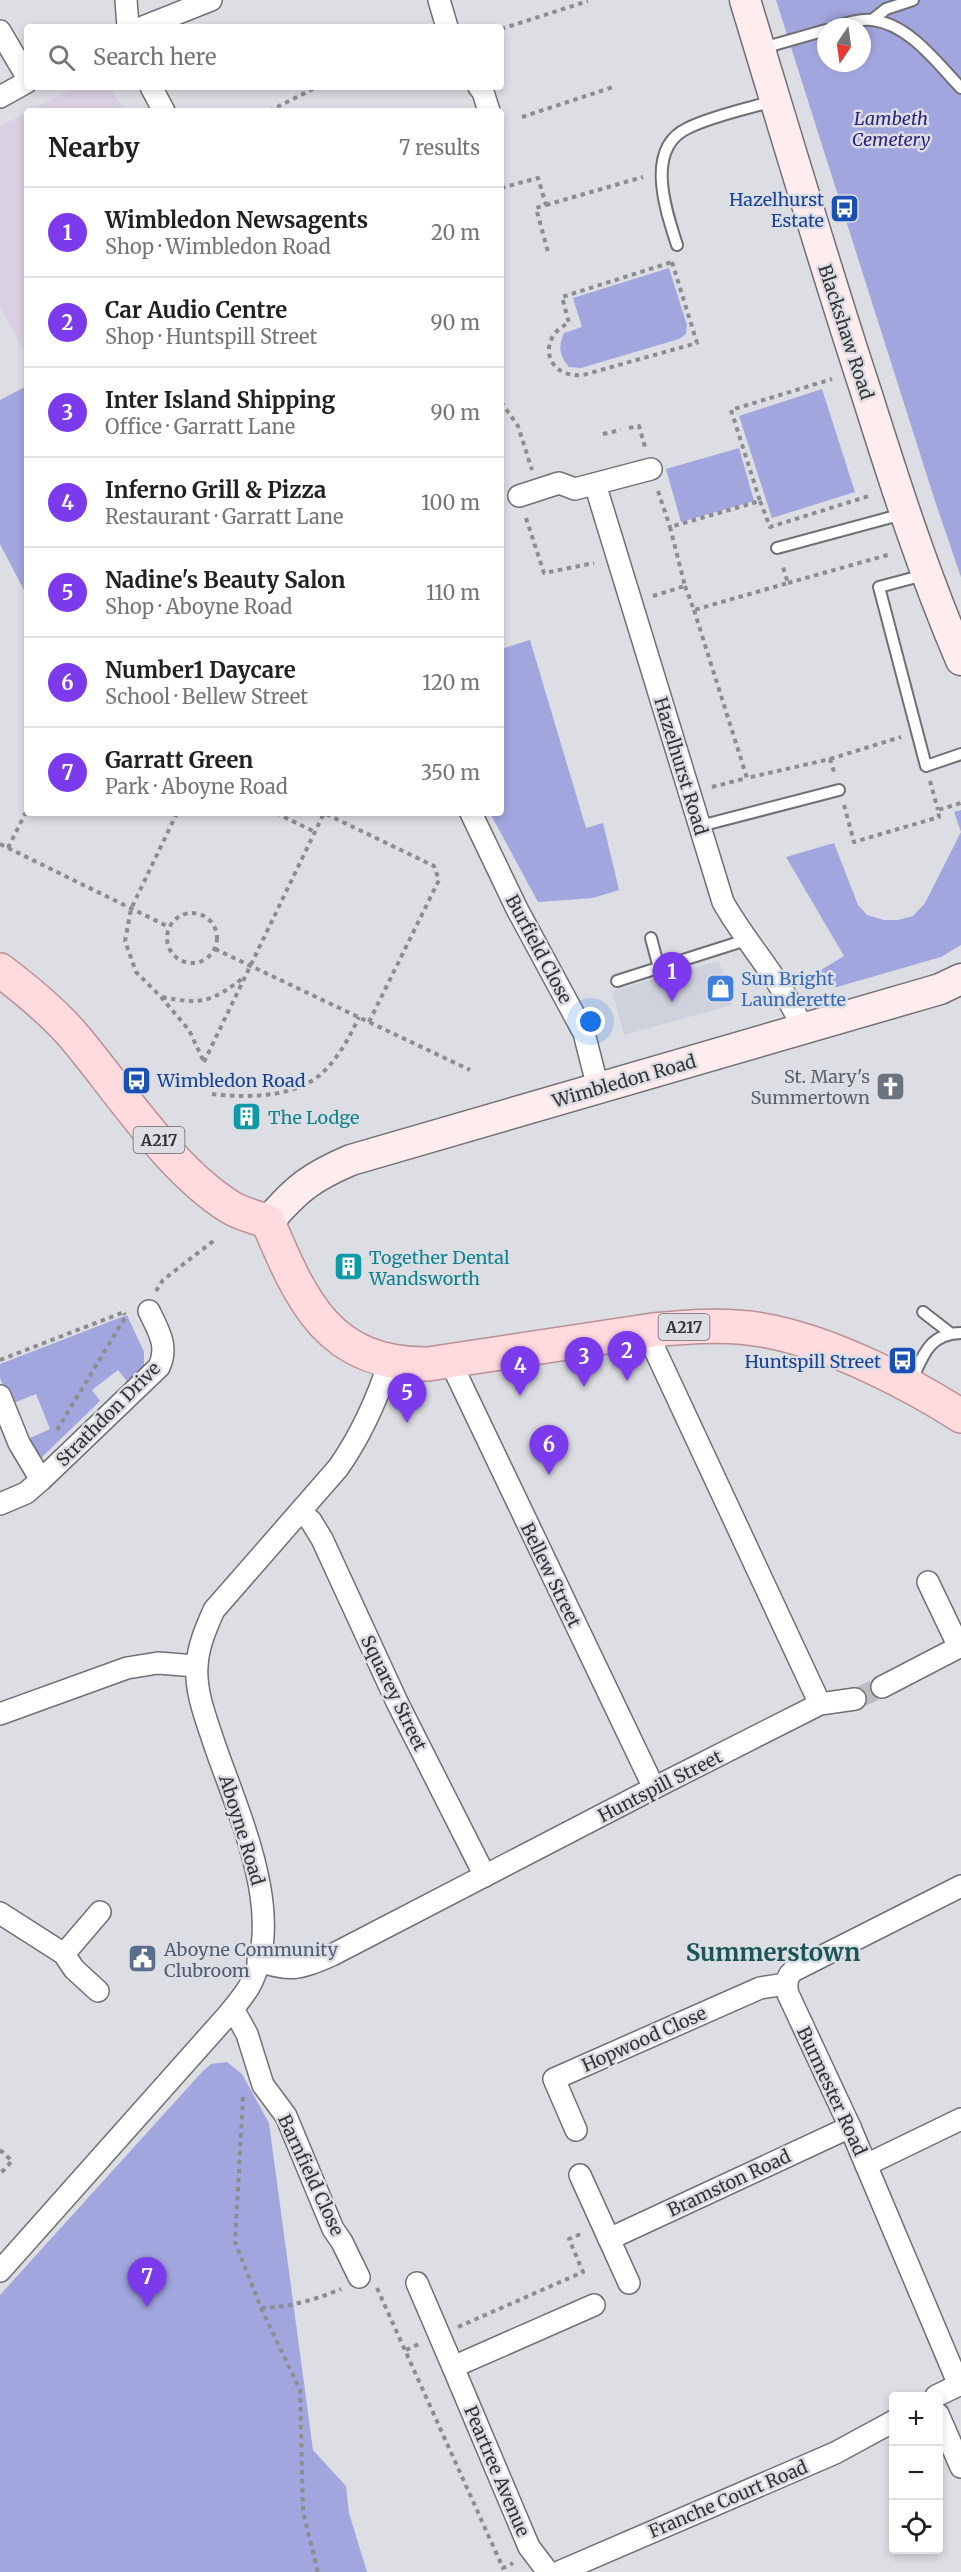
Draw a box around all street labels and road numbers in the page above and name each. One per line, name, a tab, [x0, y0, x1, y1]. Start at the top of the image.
street label: Blackshaw Road	[813, 262, 879, 403]
street label: Hazelhurst Road	[649, 694, 713, 838]
street label: Burfield Close	[501, 891, 577, 1007]
street label: Wimbledon Road	[548, 1049, 699, 1113]
road number: A217	[134, 1127, 184, 1153]
road number: A217	[658, 1314, 710, 1340]
street label: Strathdon Drive	[51, 1357, 165, 1471]
street label: Bellew Street	[516, 1519, 586, 1631]
street label: Squarey Street	[356, 1631, 432, 1755]
street label: Huntspill Street	[594, 1745, 726, 1827]
street label: Aboyne Road	[214, 1771, 270, 1888]
street label: Hopwood Close	[578, 2001, 710, 2077]
street label: Burmester Road	[792, 2023, 872, 2159]
street label: Barnfield Close	[273, 2111, 349, 2239]
street label: Bramston Road	[664, 2144, 794, 2222]
street label: Peartree Avenue	[459, 2402, 535, 2540]
street label: Franche Court Road	[645, 2455, 811, 2543]

